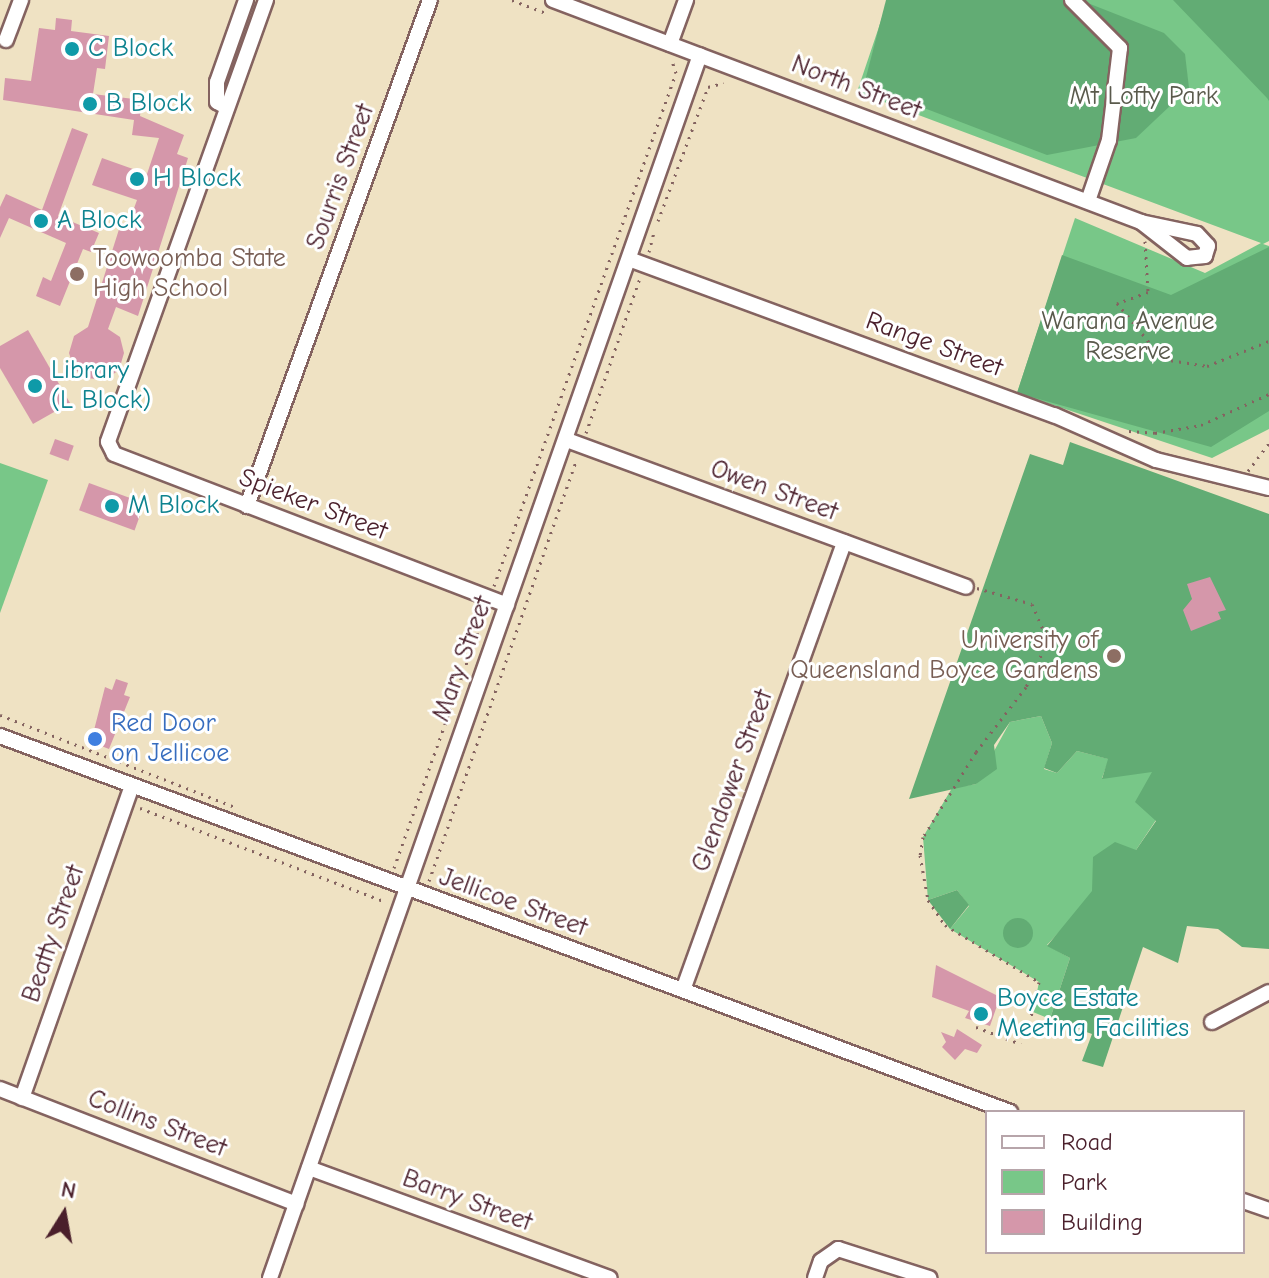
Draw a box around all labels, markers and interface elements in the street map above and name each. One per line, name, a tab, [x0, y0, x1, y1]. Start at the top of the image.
place label: C Block	[88, 33, 173, 65]
marker: C Block	[63, 40, 81, 58]
street label: North Street	[787, 49, 925, 127]
park label: Mt Lofty Park	[1070, 81, 1218, 113]
place label: B Block	[106, 88, 191, 120]
marker: B Block	[81, 95, 99, 113]
street label: Sourris Street	[300, 100, 382, 254]
place label: H Block	[153, 163, 241, 195]
marker: H Block	[128, 170, 146, 188]
place label: A Block	[57, 205, 141, 237]
marker: A Block	[32, 212, 50, 230]
place label: Toowoomba State High School	[93, 243, 286, 304]
marker: Toowoomba State High School	[68, 265, 86, 283]
street label: Range Street	[861, 306, 1007, 384]
park label: Warana Avenue Reserve	[1041, 306, 1215, 368]
place label: Library (L Block)	[51, 355, 151, 416]
marker: Library (L Block)	[26, 377, 44, 395]
street label: Owen Street	[706, 454, 842, 528]
street label: Spieker Street	[234, 462, 392, 548]
place label: M Block	[128, 490, 219, 522]
marker: M Block	[103, 497, 121, 515]
street label: Mary Street	[426, 592, 500, 726]
place label: University of Queensland Boyce Gardens	[790, 625, 1098, 686]
marker: University of Queensland Boyce Gardens	[1105, 647, 1123, 665]
street label: Glendower Street	[686, 686, 780, 876]
place label: Red Door on Jellicoe	[111, 708, 229, 770]
marker: Red Door on Jellicoe	[86, 730, 104, 748]
street label: Beatty Street	[16, 861, 92, 1007]
street label: Jellicoe Street	[435, 862, 591, 944]
place label: Boyce Estate Meeting Facilities	[997, 983, 1189, 1044]
marker: Boyce Estate Meeting Facilities	[972, 1005, 990, 1023]
street label: Collins Street	[83, 1083, 231, 1165]
legend	[985, 1110, 1245, 1254]
text: Road	[1061, 1128, 1113, 1156]
street label: Barry Street	[398, 1163, 536, 1239]
text: Park	[1061, 1168, 1107, 1196]
north arrow	[24, 1174, 104, 1254]
text: N	[59, 1176, 78, 1205]
text: Building	[1061, 1208, 1143, 1236]

